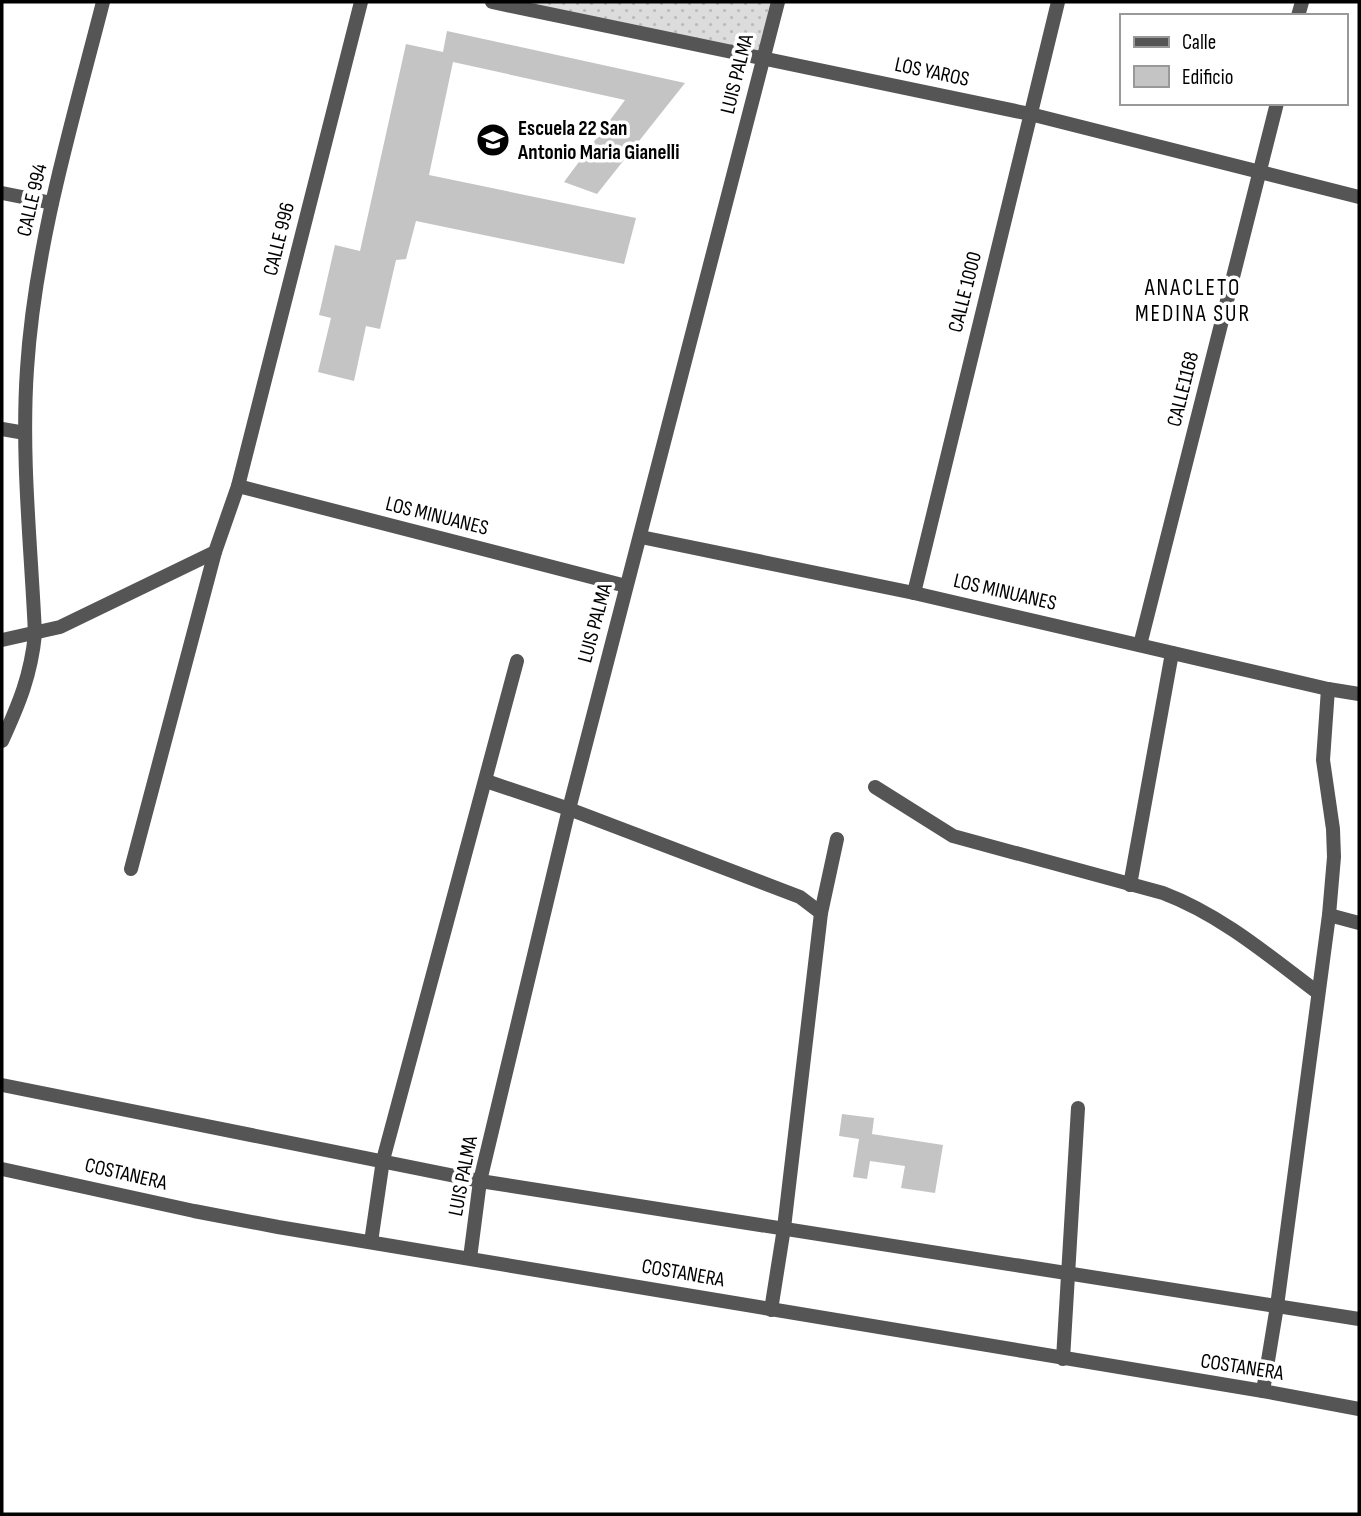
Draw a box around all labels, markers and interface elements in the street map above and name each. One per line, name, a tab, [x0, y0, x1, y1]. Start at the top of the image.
legend	[1120, 14, 1347, 105]
text: Calle	[1182, 30, 1216, 55]
street label: LUIS PALMA	[715, 31, 759, 116]
street label: LOS YAROS	[892, 52, 972, 92]
text: Edificio	[1182, 65, 1233, 90]
place label: Escuela 22 San Antonio Maria Gianelli	[517, 116, 679, 165]
school or university icon: Escuela 22 San Antonio Maria Gianelli	[474, 121, 512, 159]
street label: CALLE 994	[11, 161, 53, 239]
street label: CALLE 996	[258, 200, 300, 278]
street label: CALLE 1000	[943, 249, 987, 335]
district label: ANACLETO MEDINA SUR	[1135, 274, 1251, 328]
street label: CALLE1168	[1162, 349, 1204, 429]
street label: LOS MINUANES	[383, 491, 491, 541]
street label: LOS MINUANES	[951, 568, 1059, 616]
street label: LUIS PALMA	[572, 580, 618, 665]
street label: LUIS PALMA	[443, 1133, 483, 1218]
street label: COSTANERA	[82, 1152, 171, 1196]
street label: COSTANERA	[640, 1253, 727, 1293]
street label: COSTANERA	[1199, 1348, 1286, 1386]

